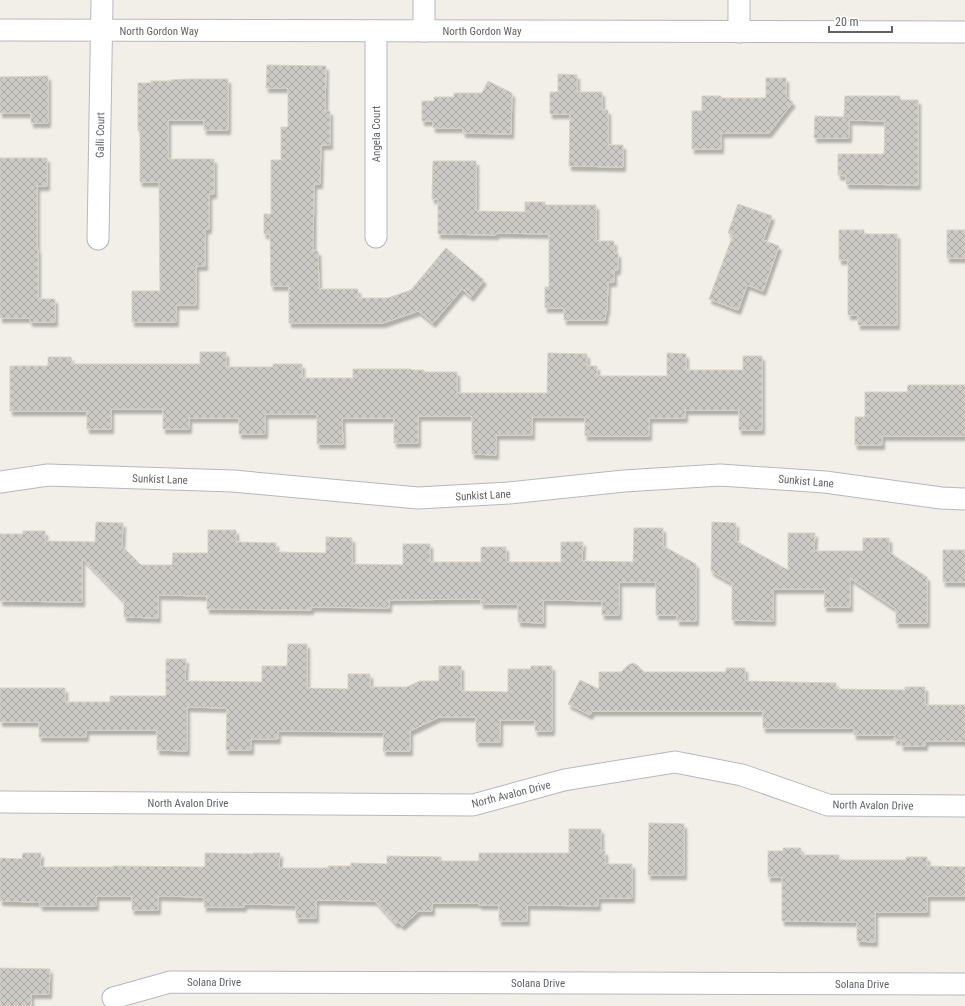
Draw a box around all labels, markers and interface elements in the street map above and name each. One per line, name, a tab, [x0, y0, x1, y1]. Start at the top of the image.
scale bar	[829, 8, 892, 34]
text: 20 m	[835, 15, 859, 29]
street label: North Gordon Way	[119, 25, 199, 38]
street label: North Gordon Way	[442, 25, 522, 38]
street label: Angela Court	[370, 106, 383, 162]
street label: Galli Court	[94, 112, 107, 158]
street label: Sunkist Lane	[132, 472, 188, 487]
street label: Sunkist Lane	[778, 473, 834, 490]
street label: Sunkist Lane	[455, 488, 511, 503]
street label: North Avalon Drive	[470, 778, 552, 811]
street label: North Avalon Drive	[148, 797, 228, 810]
street label: North Avalon Drive	[832, 798, 914, 813]
street label: Solana Drive	[187, 976, 241, 989]
street label: Solana Drive	[511, 977, 565, 990]
street label: Solana Drive	[835, 978, 889, 991]

